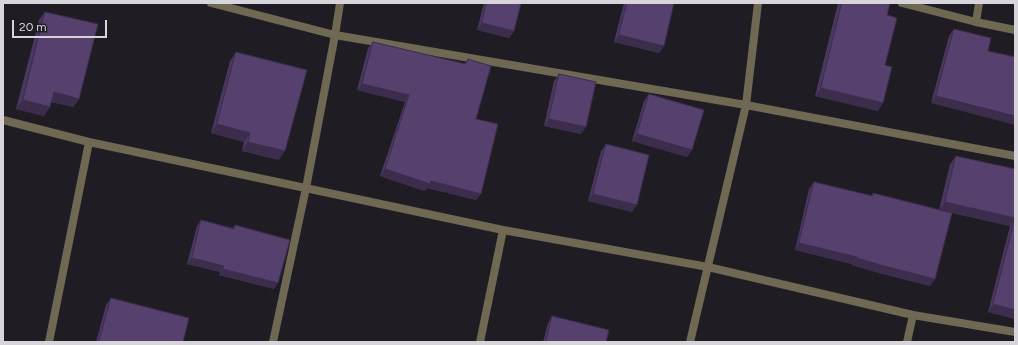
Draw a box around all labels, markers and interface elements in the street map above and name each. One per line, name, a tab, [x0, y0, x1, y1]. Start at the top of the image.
scale bar	[14, 12, 109, 38]
text: 20 m	[19, 20, 47, 34]

